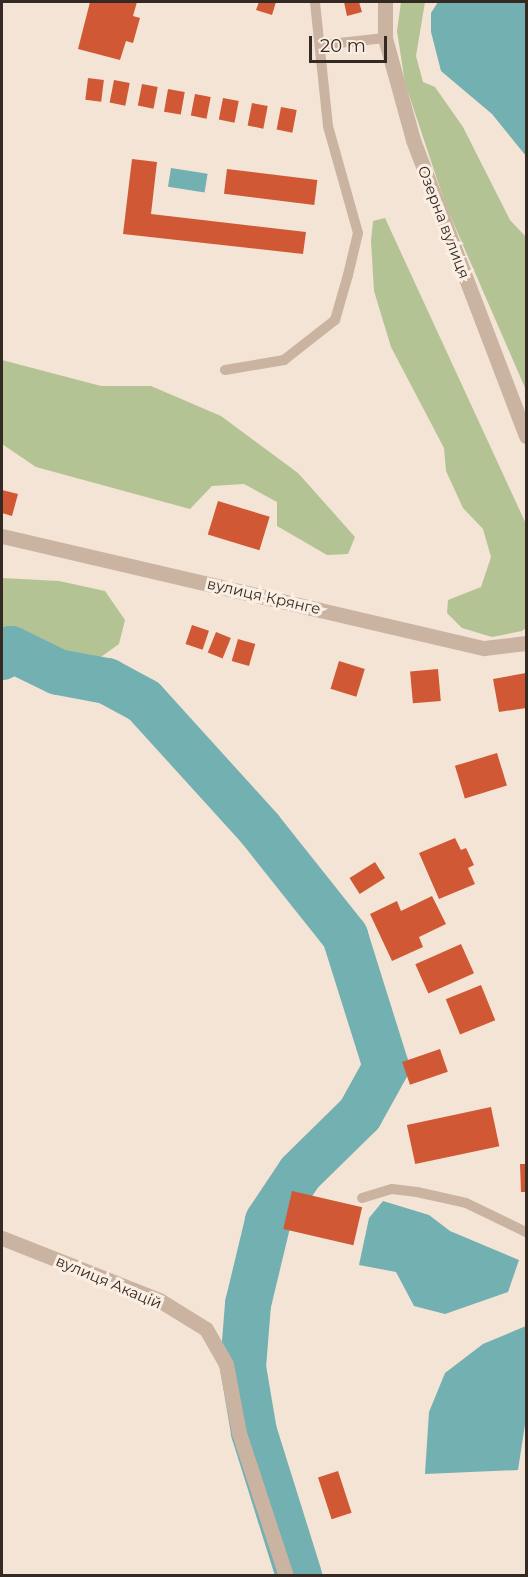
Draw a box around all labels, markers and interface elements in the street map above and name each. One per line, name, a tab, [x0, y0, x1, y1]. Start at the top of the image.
scale bar	[312, 24, 390, 62]
text: 20 m	[320, 35, 366, 57]
street label: Озерна вулиця	[414, 163, 474, 281]
street label: вулиця Крянге	[206, 574, 322, 618]
street label: вулиця Акацій	[53, 1252, 165, 1312]

